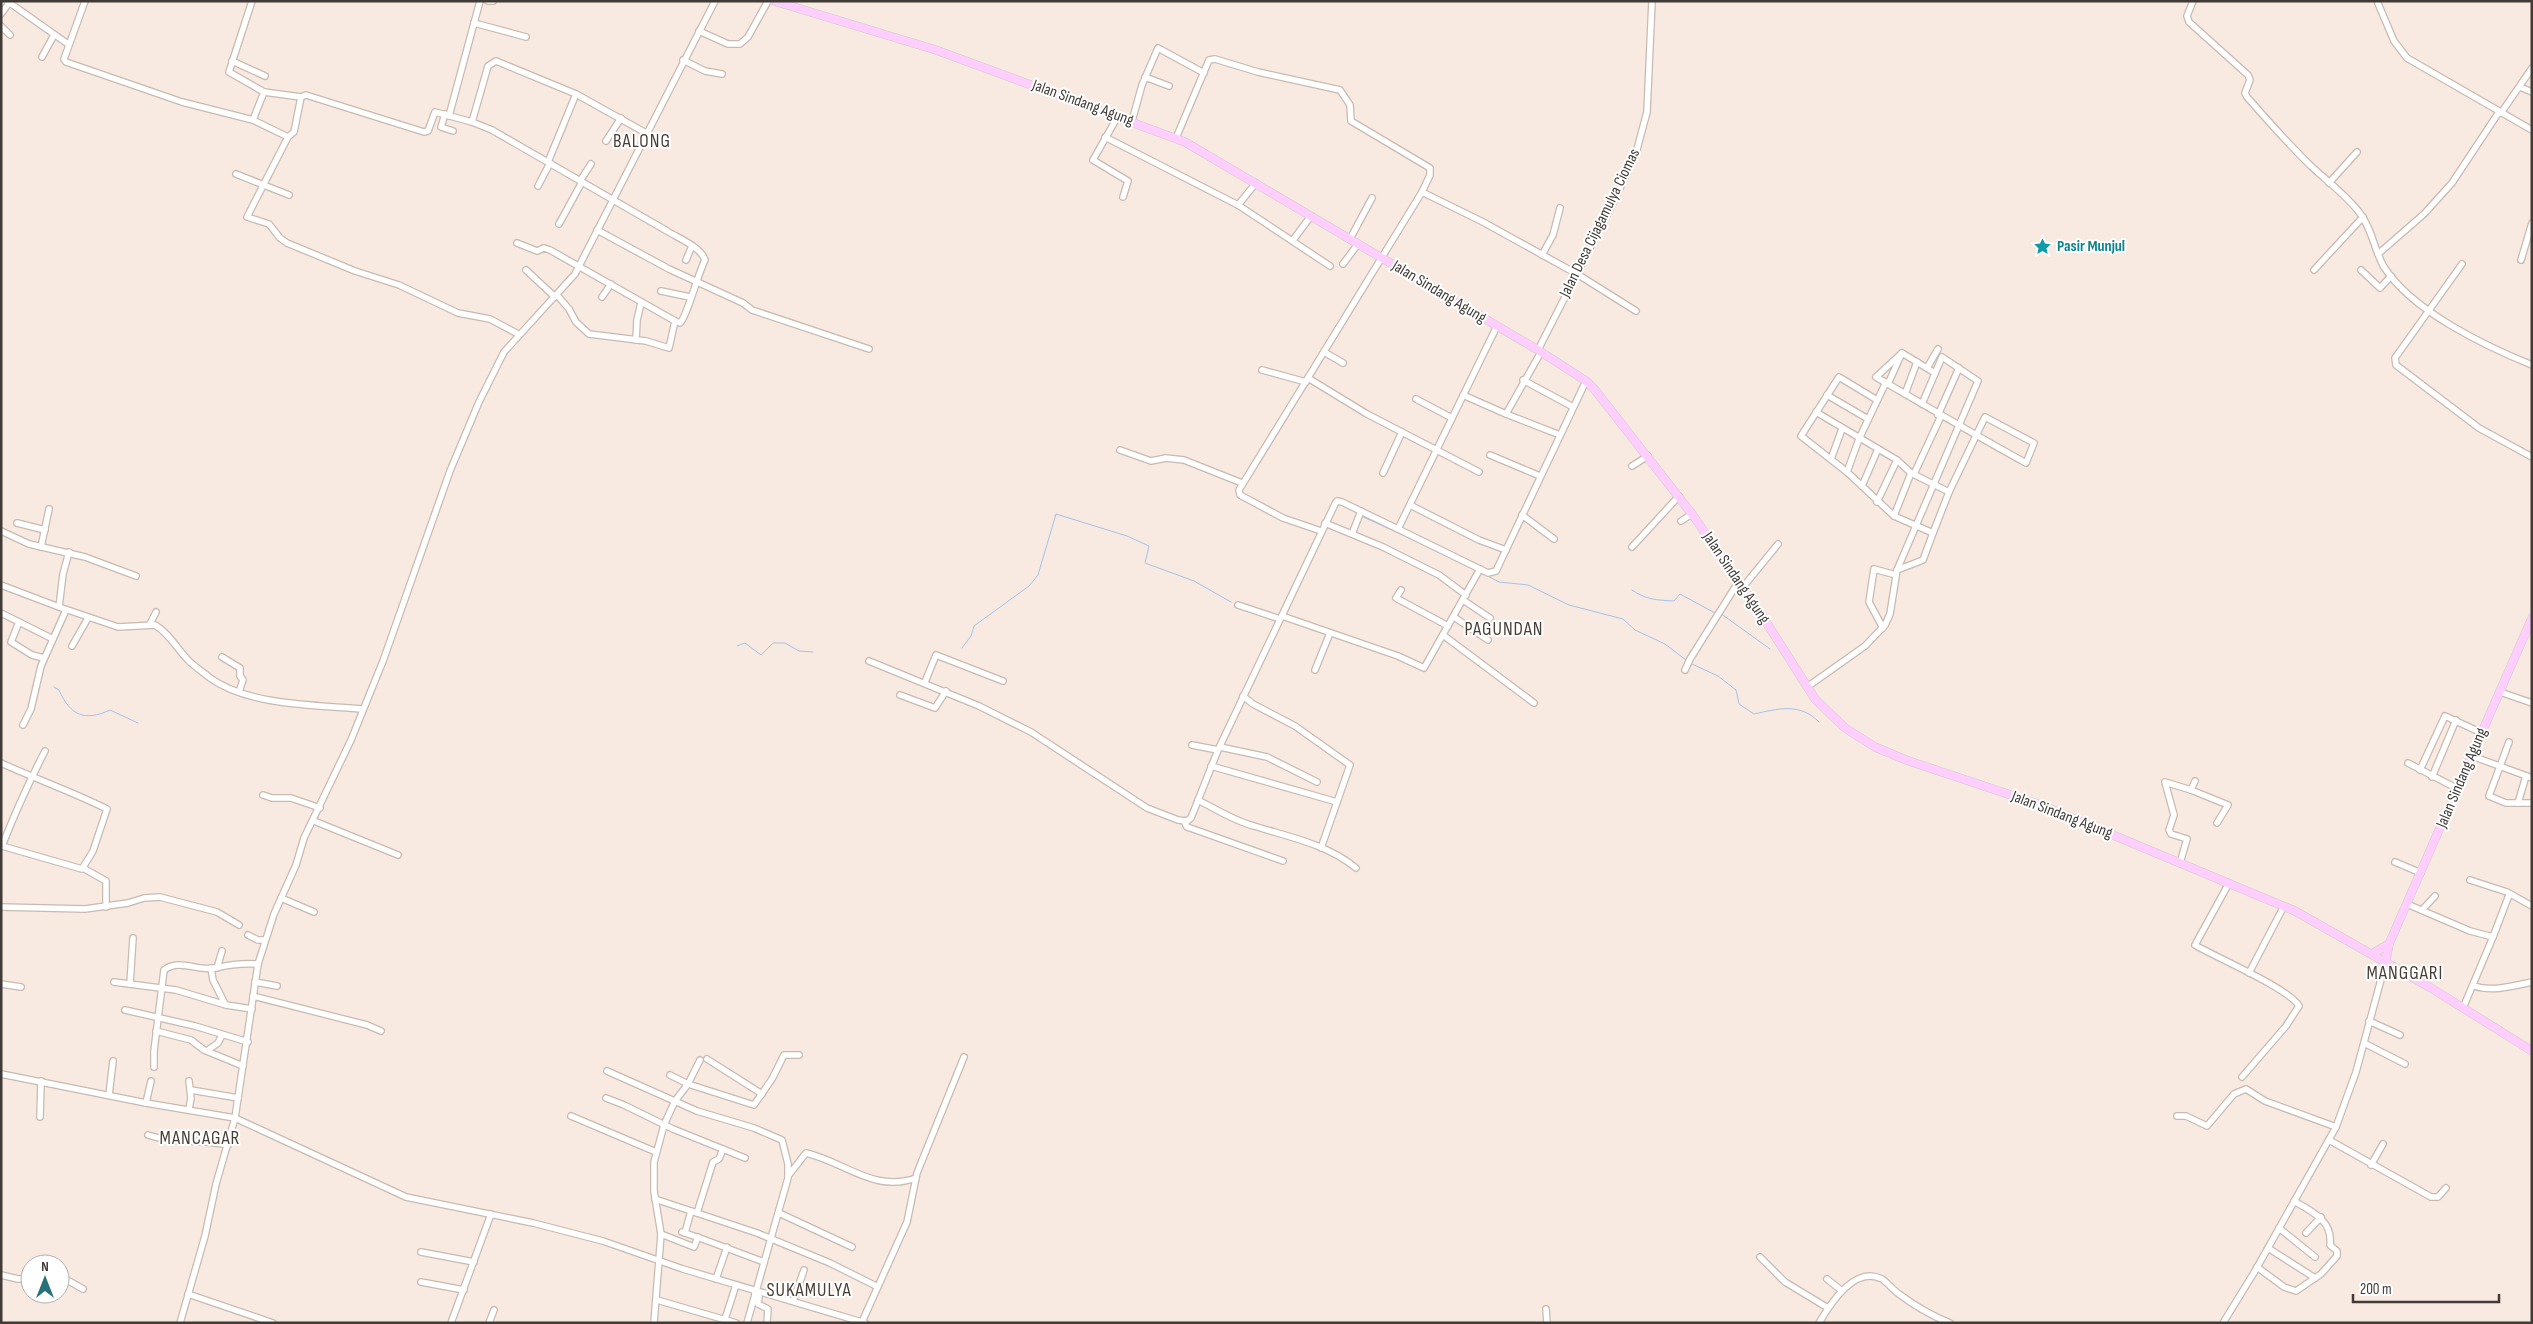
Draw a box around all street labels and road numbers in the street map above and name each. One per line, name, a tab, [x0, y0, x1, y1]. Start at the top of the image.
street label: Jalan Sindang Agung	[1029, 75, 1136, 130]
street label: Jalan Desa Cijagamulya Ciomas	[1555, 145, 1644, 301]
street label: Jalan Sindang Agung	[1388, 256, 1490, 328]
street label: Jalan Sindang Agung	[1698, 528, 1774, 628]
street label: Jalan Sindang Agung	[2432, 725, 2492, 832]
street label: Jalan Sindang Agung	[2008, 787, 2115, 843]

